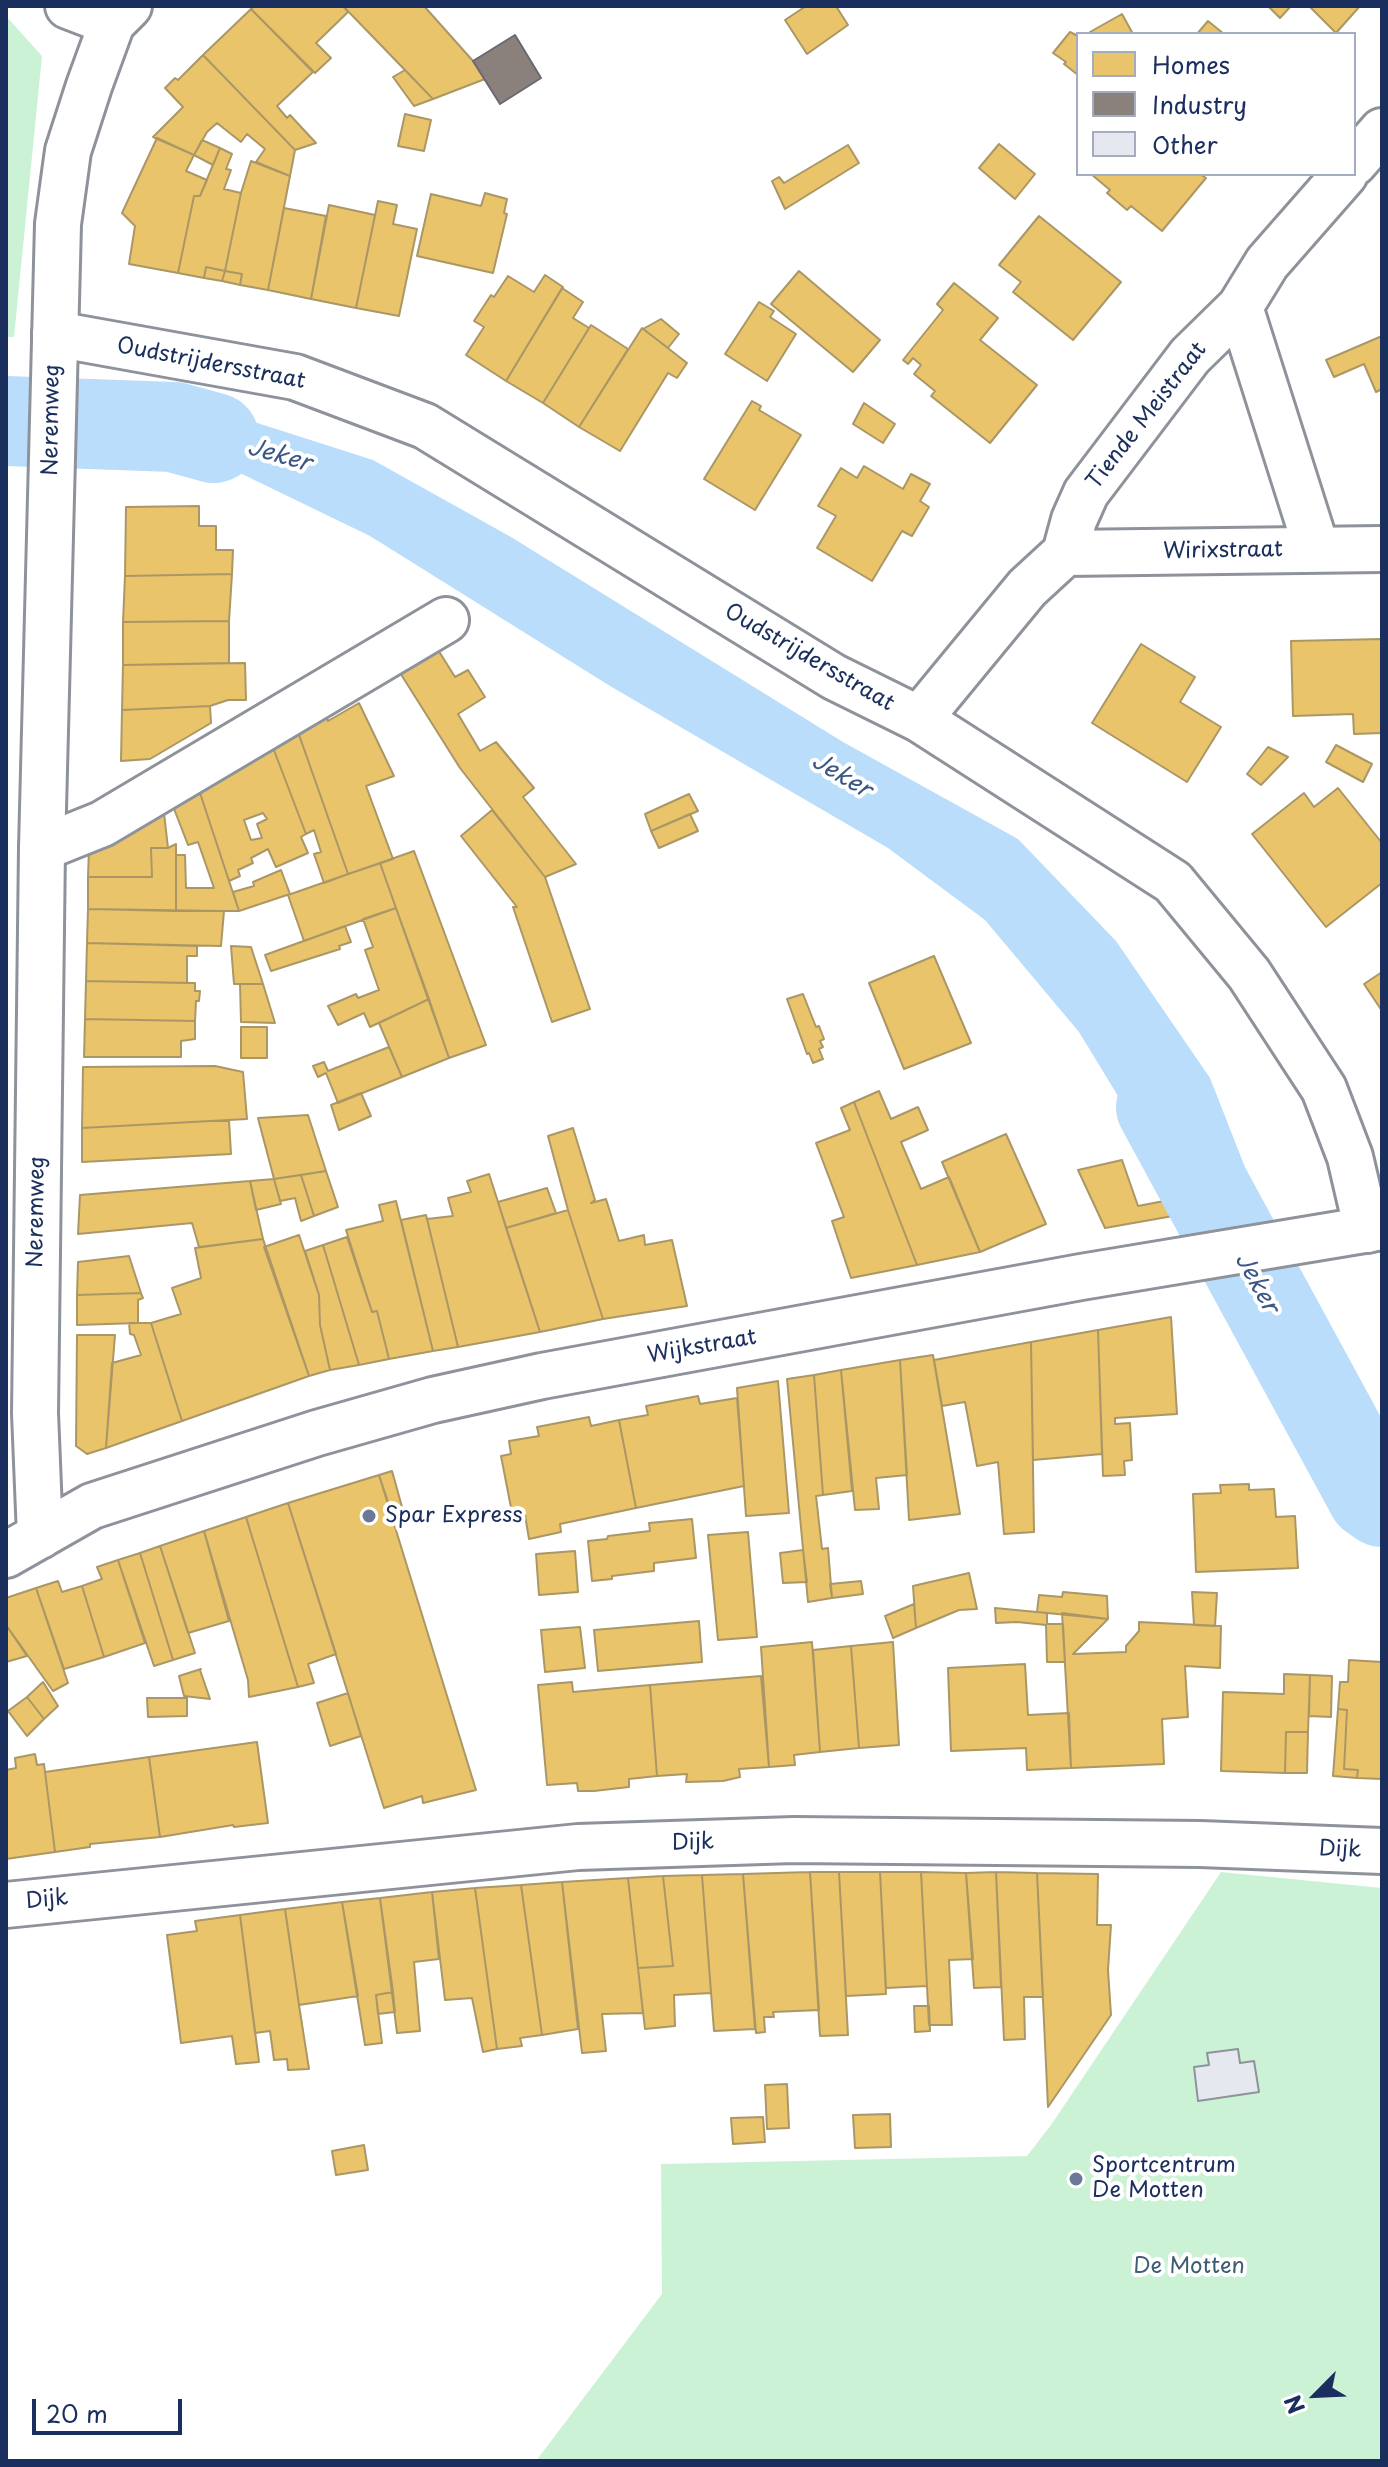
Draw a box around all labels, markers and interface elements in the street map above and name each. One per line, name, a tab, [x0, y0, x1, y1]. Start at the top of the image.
legend	[1076, 32, 1356, 176]
text: Homes	[1152, 46, 1230, 82]
text: Industry	[1152, 86, 1247, 122]
text: Other	[1152, 126, 1218, 162]
street label: Oudstrijdersstraat	[114, 333, 308, 395]
street label: Tiende Meistraat	[1081, 337, 1213, 495]
street label: Neremweg	[38, 364, 66, 476]
water label: Jeker	[244, 433, 314, 479]
street label: Wirixstraat	[1163, 537, 1283, 565]
street label: Oudstrijdersstraat	[719, 599, 899, 717]
water label: Jeker	[806, 747, 876, 805]
street label: Neremweg	[23, 1156, 51, 1268]
water label: Jeker	[1228, 1248, 1284, 1318]
street label: Wijkstraat	[645, 1324, 759, 1370]
place label: Spar Express	[385, 1503, 523, 1529]
marker: Spar Express	[360, 1507, 378, 1525]
street label: Dijk	[671, 1829, 715, 1857]
street label: Dijk	[1318, 1836, 1362, 1864]
street label: Dijk	[24, 1885, 70, 1915]
place label: Sportcentrum De Motten	[1092, 2153, 1236, 2204]
marker: Sportcentrum De Motten	[1067, 2170, 1085, 2188]
park label: De Motten	[1133, 2254, 1245, 2280]
north arrow	[1276, 2355, 1356, 2435]
scale bar	[36, 2383, 186, 2433]
text: N	[1275, 2390, 1312, 2420]
text: 20 m	[46, 2395, 108, 2431]

